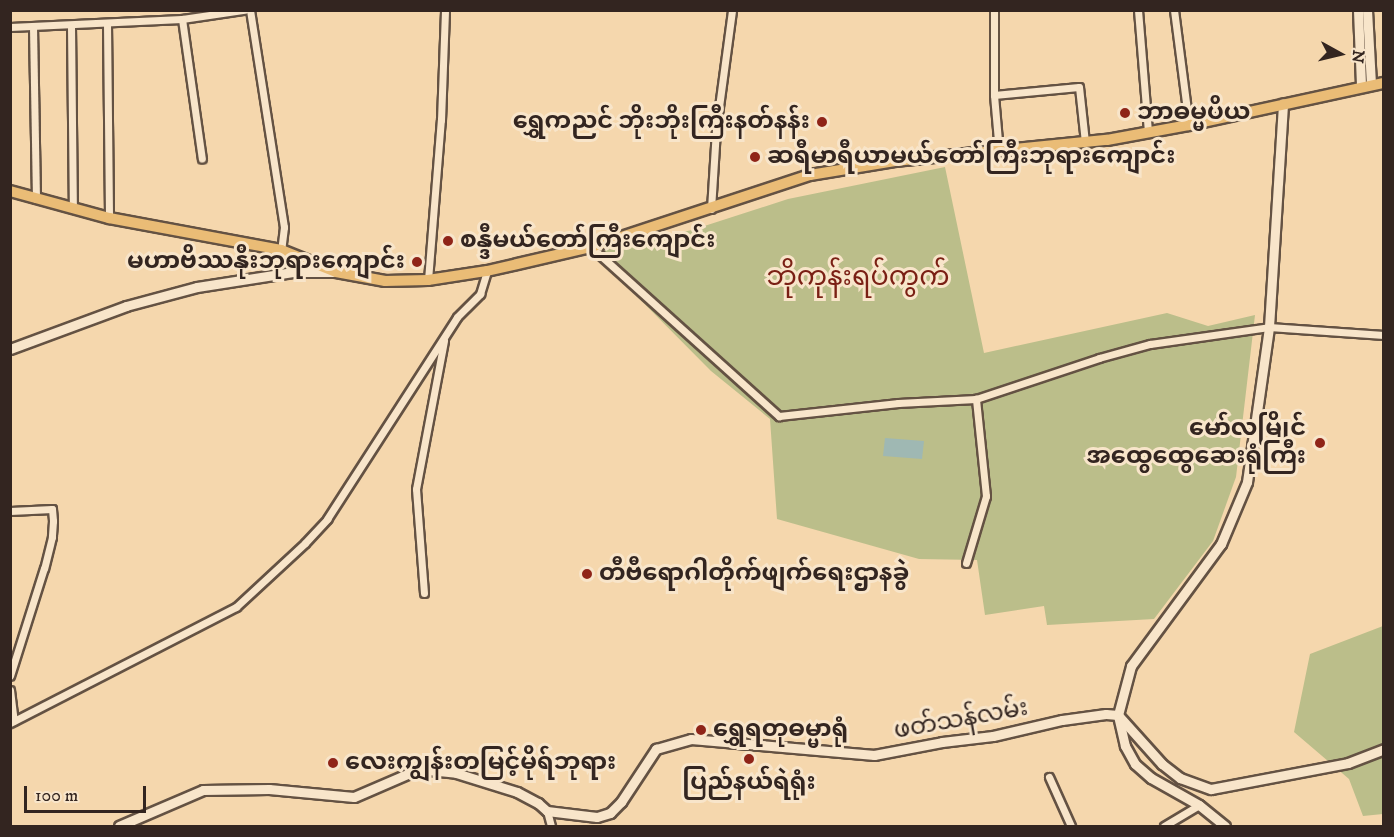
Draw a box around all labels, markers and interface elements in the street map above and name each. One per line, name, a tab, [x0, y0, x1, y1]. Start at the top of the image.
north arrow	[1310, 24, 1370, 84]
text: N	[1347, 49, 1369, 64]
place label: ဘာဓမ္မပိယ	[1137, 99, 1250, 127]
marker: ဘာဓမ္မပိယ	[1118, 106, 1132, 120]
place label: ရွှေကညင် ဘိုးဘိုးကြီးနတ်နန်း	[513, 108, 810, 136]
marker: ရွှေကညင် ဘိုးဘိုးကြီးနတ်နန်း	[815, 115, 829, 129]
place label: ဆရီမာရီယာမယ်တော်ကြီးဘုရားကျောင်း	[767, 143, 1175, 171]
marker: ဆရီမာရီယာမယ်တော်ကြီးဘုရားကျောင်း	[748, 150, 762, 164]
place label: စန္ဒီမယ်တော်ကြီးကျောင်း	[460, 227, 715, 255]
marker: စန္ဒီမယ်တော်ကြီးကျောင်း	[441, 234, 455, 248]
place label: မဟာဗိဿနိုးဘုရားကျောင်း	[127, 248, 405, 276]
marker: မဟာဗိဿနိုးဘုရားကျောင်း	[410, 255, 424, 269]
district label: ဘိုကုန်းရပ်ကွက်	[767, 262, 949, 294]
place label: မော်လမြိုင် အထွေထွေဆေးရုံကြီး	[1086, 415, 1306, 471]
marker: မော်လမြိုင် အထွေထွေဆေးရုံကြီး	[1311, 434, 1329, 452]
place label: တီဗီရောဂါတိုက်ဖျက်ရေးဌာနခွဲ	[599, 560, 909, 588]
marker: တီဗီရောဂါတိုက်ဖျက်ရေးဌာနခွဲ	[580, 567, 594, 581]
street label: ဖတ်သန်လမ်း	[892, 694, 1030, 746]
place label: ရွှေရတုဓမ္မာရုံ	[713, 716, 848, 744]
marker: ရွှေရတုဓမ္မာရုံ	[694, 723, 708, 737]
place label: လေးကျွန်းတမြင့်မိုရ်ဘုရား	[345, 749, 616, 777]
marker: ပြည်နယ်ရဲရုံး	[742, 752, 756, 766]
marker: လေးကျွန်းတမြင့်မိုရ်ဘုရား	[326, 756, 340, 770]
place label: ပြည်နယ်ရဲရုံး	[682, 769, 816, 797]
scale bar	[27, 774, 148, 812]
text: 100 m	[35, 785, 78, 807]

